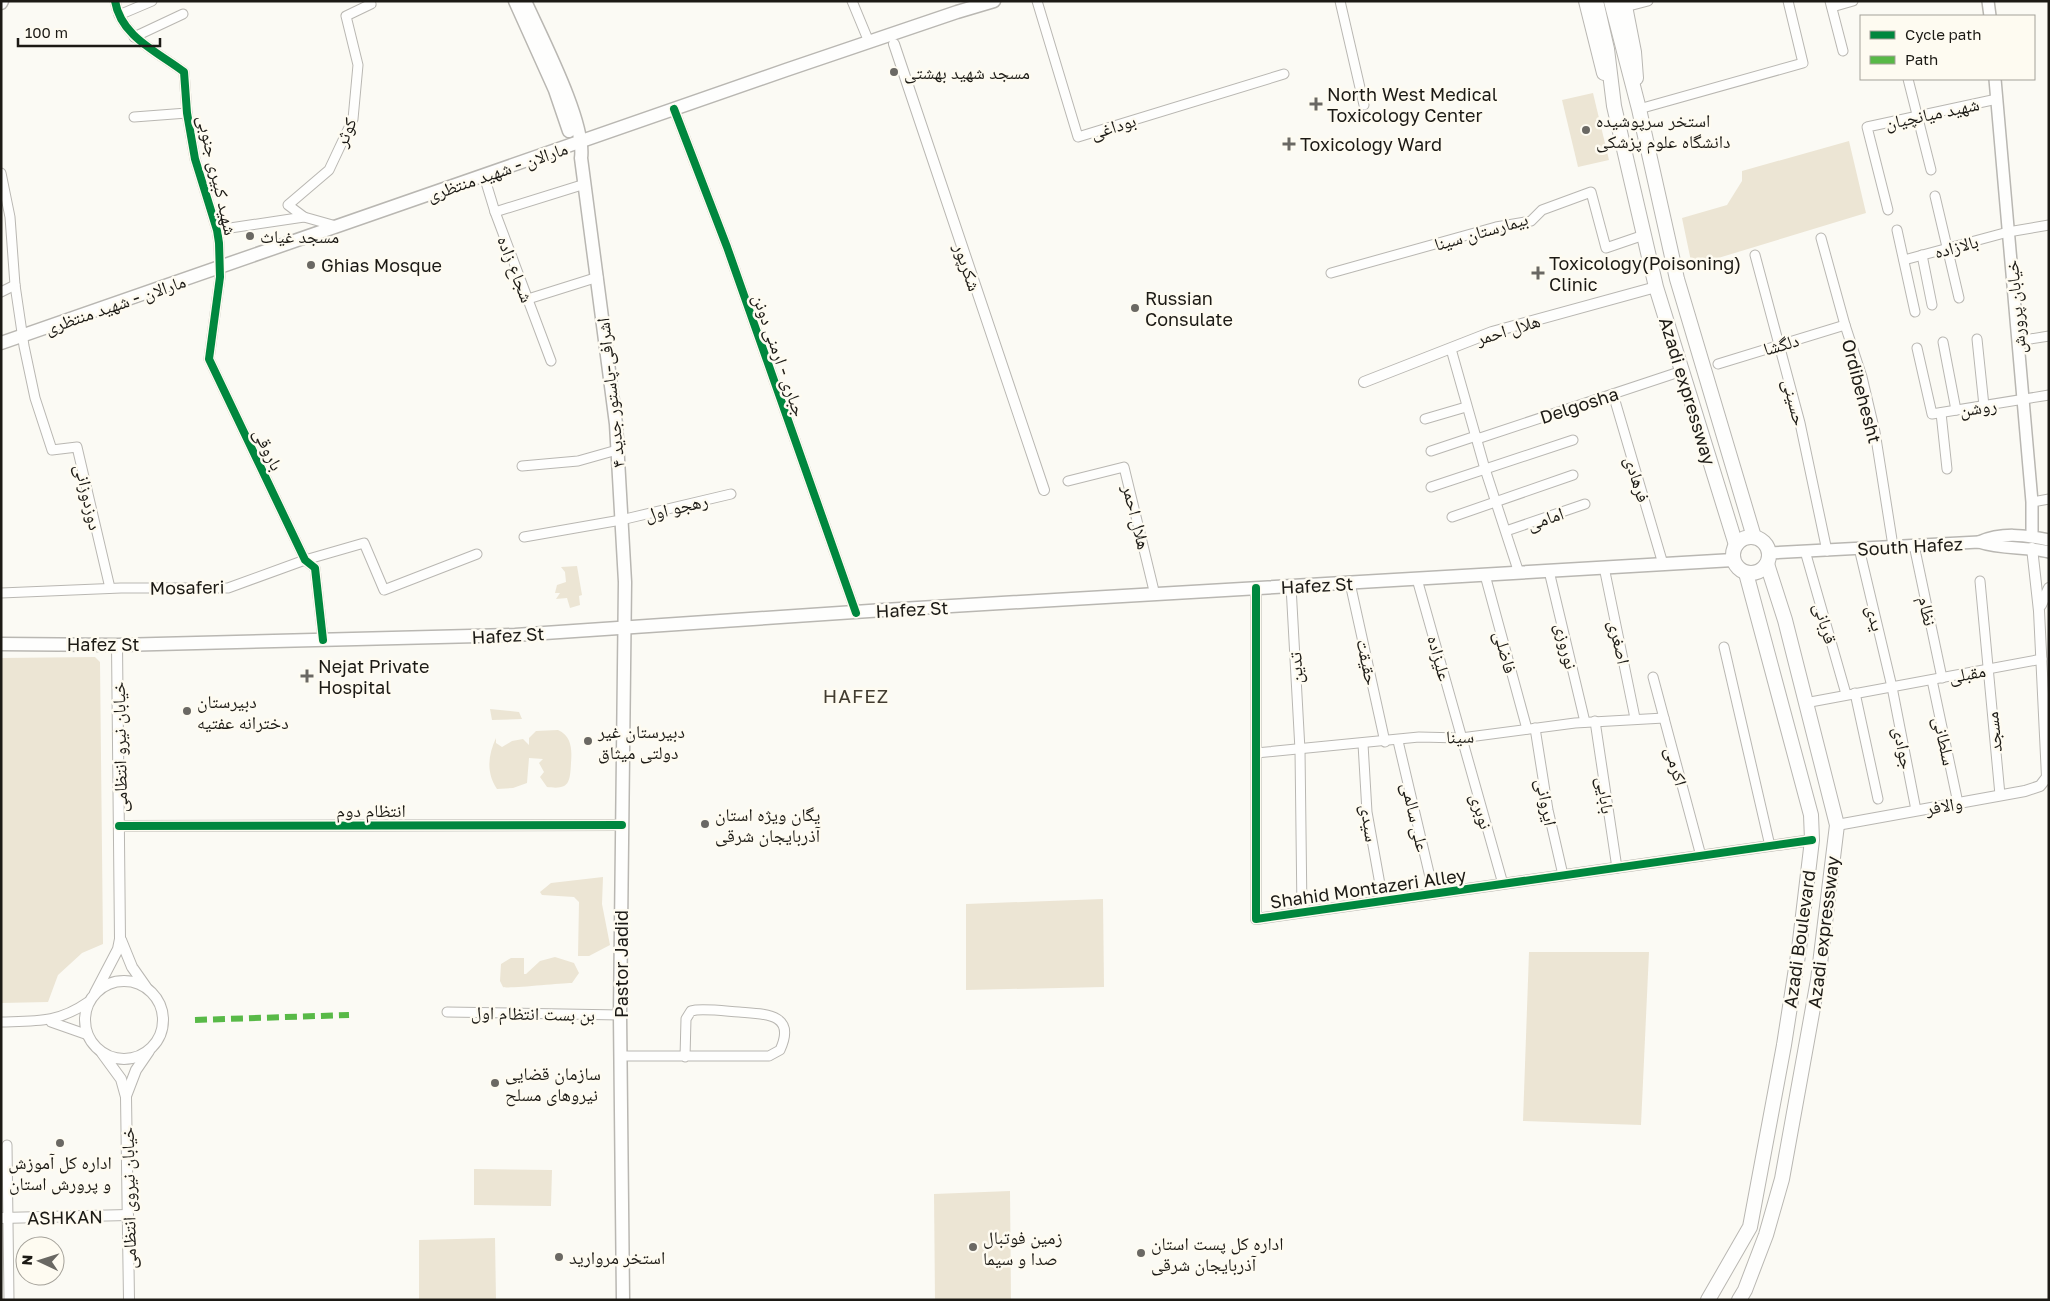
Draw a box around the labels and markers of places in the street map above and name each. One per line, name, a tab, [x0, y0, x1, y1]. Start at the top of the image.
place label: مسجد شهید بهشتی	[904, 61, 1030, 84]
marker: مسجد شهید بهشتی	[888, 66, 900, 78]
place label: North West Medical Toxicology Center	[1327, 83, 1498, 126]
marker: North West Medical Toxicology Center	[1309, 97, 1323, 111]
place label: استخر سرپوشیده دانشگاه علوم پزشکی	[1596, 109, 1730, 154]
marker: استخر سرپوشیده دانشگاه علوم پزشکی	[1580, 124, 1592, 136]
place label: Toxicology Ward	[1300, 133, 1442, 155]
marker: Toxicology Ward	[1282, 137, 1296, 151]
place label: مسجد غیاث	[260, 225, 339, 247]
marker: مسجد غیاث	[244, 230, 256, 242]
place label: Toxicology(Poisoning) Clinic	[1549, 252, 1741, 295]
place label: Ghias Mosque	[321, 254, 442, 276]
marker: Ghias Mosque	[305, 259, 317, 271]
marker: Toxicology(Poisoning) Clinic	[1531, 266, 1545, 280]
place label: Russian Consulate	[1145, 287, 1233, 330]
marker: Russian Consulate	[1129, 302, 1141, 314]
place label: Nejat Private Hospital	[318, 655, 429, 698]
marker: Nejat Private Hospital	[300, 669, 314, 683]
place label: دبیرستان دخترانه عفتیه	[197, 690, 289, 733]
marker: دبیرستان دخترانه عفتیه	[181, 705, 193, 717]
place label: دبیرستان غیر دولتی میثاق	[597, 720, 685, 764]
marker: دبیرستان غیر دولتی میثاق	[582, 735, 594, 747]
place label: یگان ویژه استان آذربایجان شرقی	[715, 803, 820, 847]
marker: یگان ویژه استان آذربایجان شرقی	[699, 818, 711, 830]
place label: سازمان قضایی نیروهای مسلح	[505, 1062, 601, 1107]
marker: سازمان قضایی نیروهای مسلح	[489, 1077, 501, 1089]
marker: اداره کل آموزش و پرورش استان	[54, 1137, 66, 1149]
place label: اداره کل آموزش و پرورش استان	[8, 1151, 112, 1195]
place label: زمین فوتبال صدا و سیما	[983, 1226, 1062, 1269]
place label: اداره کل پست استان آذربایجان شرقی	[1151, 1232, 1283, 1276]
marker: زمین فوتبال صدا و سیما	[967, 1241, 979, 1253]
place label: استخر مروارید	[569, 1246, 665, 1268]
marker: اداره کل پست استان آذربایجان شرقی	[1135, 1247, 1147, 1259]
marker: استخر مروارید	[553, 1251, 565, 1263]

